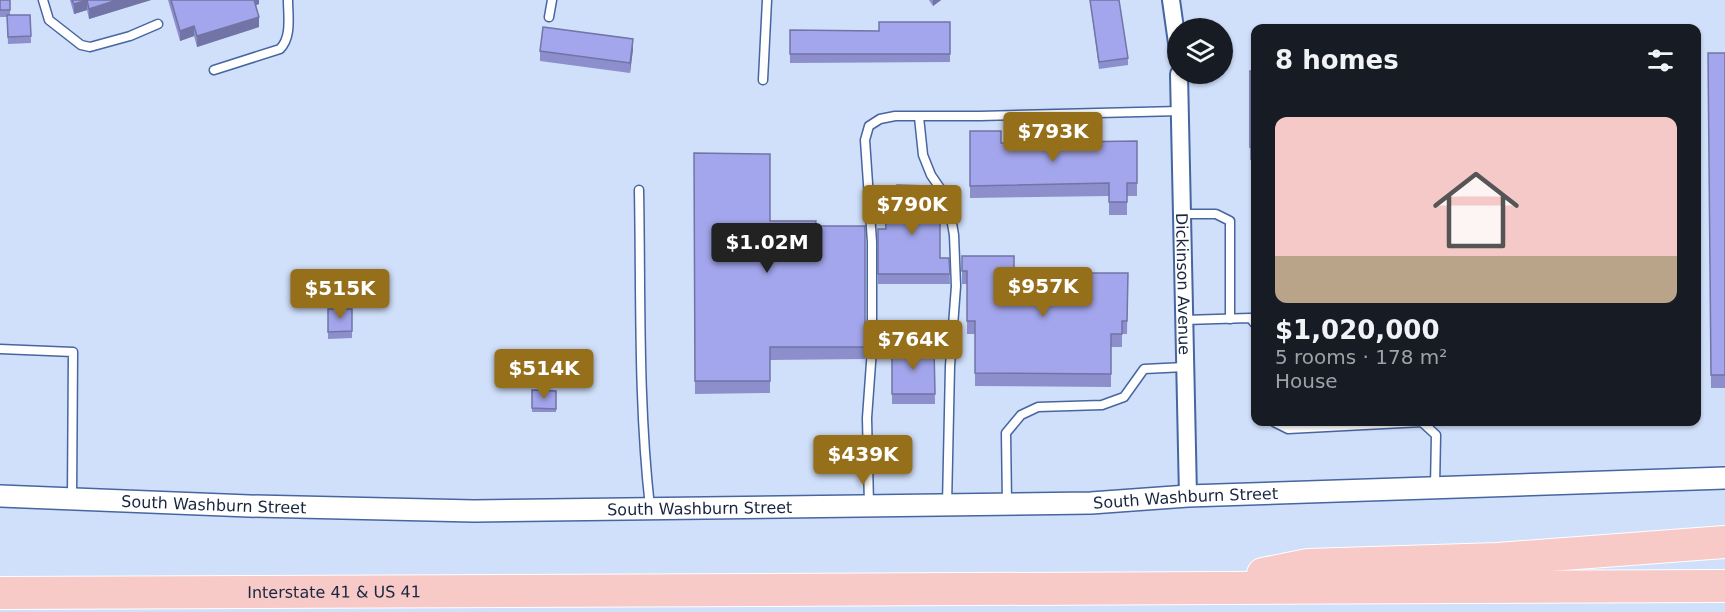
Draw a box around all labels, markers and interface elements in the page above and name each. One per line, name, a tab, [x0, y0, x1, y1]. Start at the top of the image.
map controls	[1167, 18, 1233, 84]
button: layers	[1167, 18, 1233, 84]
icon: filters	[1644, 44, 1677, 77]
text: 8 homes	[1275, 45, 1399, 75]
pin: $793K	[1011, 112, 1095, 163]
text: $793K	[1017, 119, 1089, 143]
icon: home	[1422, 156, 1530, 264]
pin: $790K	[870, 185, 954, 236]
text: $790K	[876, 192, 948, 216]
street label: Dickinson Avenue	[1172, 213, 1194, 355]
pin: $1.02M	[718, 223, 816, 274]
text: $1.02M	[725, 230, 809, 254]
pin: $957K	[1001, 267, 1085, 318]
pin: $515K	[298, 269, 382, 320]
text: $957K	[1007, 274, 1079, 298]
text: $515K	[304, 276, 376, 300]
text: $1,020,000	[1275, 315, 1439, 345]
pin: $764K	[871, 320, 955, 371]
text: $764K	[877, 327, 949, 351]
text: 5 rooms · 178 m²	[1275, 345, 1447, 369]
pin: $514K	[502, 349, 586, 400]
text: $514K	[508, 356, 580, 380]
text: House	[1275, 369, 1338, 393]
pin: $439K	[821, 435, 905, 486]
text: $439K	[827, 442, 899, 466]
street label: South Washburn Street	[1092, 484, 1278, 513]
street label: South Washburn Street	[121, 492, 307, 517]
street label: South Washburn Street	[607, 498, 792, 519]
street label: Interstate 41 & US 41	[247, 582, 421, 602]

